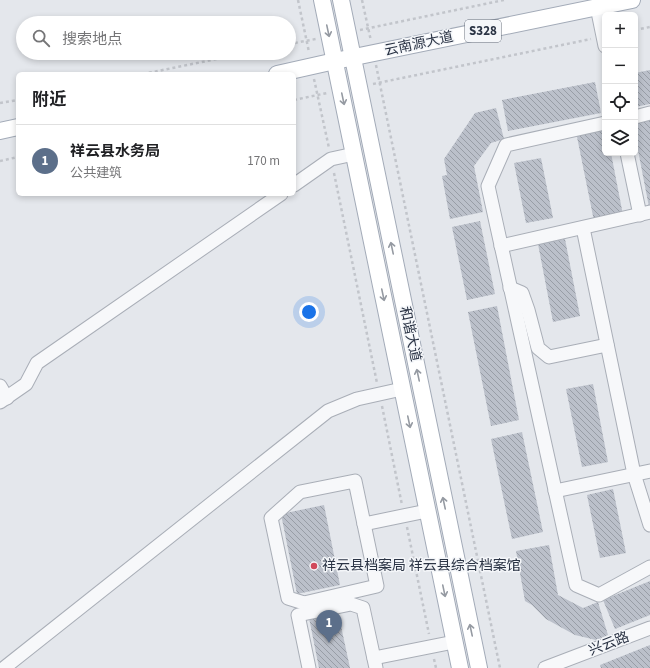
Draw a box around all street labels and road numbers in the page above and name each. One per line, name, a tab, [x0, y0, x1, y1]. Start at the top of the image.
road number: S328	[465, 20, 501, 42]
street label: 云南源大道	[383, 27, 455, 61]
street label: 和谐大道	[394, 305, 426, 363]
street label: 兴云路	[586, 627, 632, 661]

